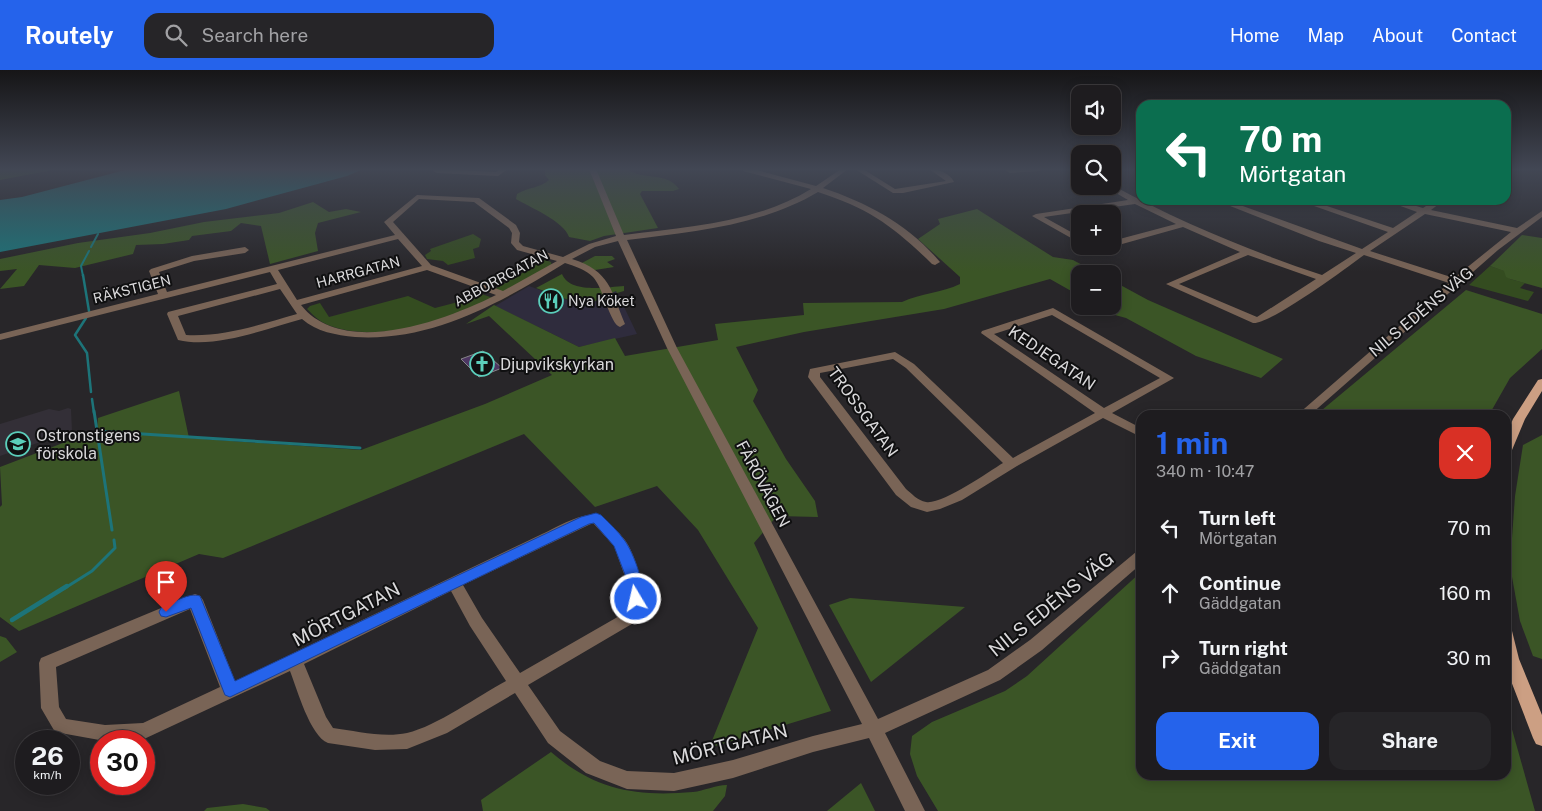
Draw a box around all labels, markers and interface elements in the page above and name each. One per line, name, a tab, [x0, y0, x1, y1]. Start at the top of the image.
search box	[144, 13, 494, 58]
text: Routely	[25, 21, 114, 49]
icon: search	[162, 21, 190, 49]
text: Search here	[202, 24, 308, 46]
text: Home	[1230, 25, 1280, 46]
text: Map	[1308, 25, 1344, 46]
text: About	[1372, 25, 1423, 46]
text: Contact	[1451, 25, 1517, 46]
map controls	[1071, 85, 1121, 315]
button: sound	[1071, 85, 1121, 135]
text: 70 m	[1239, 119, 1322, 160]
icon: left	[1156, 120, 1221, 185]
button: search	[1071, 145, 1121, 195]
text: Mörtgatan	[1239, 161, 1346, 187]
button: +	[1071, 205, 1121, 255]
street label: ABBORRGATAN	[451, 246, 551, 310]
street label: HARRGATAN	[314, 253, 402, 291]
street label: NILS EDÉNS VÄG	[1365, 262, 1477, 361]
button: −	[1071, 265, 1121, 315]
street label: RÄKSTIGEN	[91, 270, 173, 306]
restaurant icon: Nya Köket	[538, 288, 564, 314]
place label: Nya Köket	[568, 293, 635, 309]
street label: KEDJEGATAN	[1005, 322, 1099, 394]
church icon: Djupvikskyrkan	[469, 351, 495, 377]
place label: Djupvikskyrkan	[500, 355, 614, 374]
street label: TROSSGATAN	[824, 363, 902, 461]
text: 1 min	[1156, 425, 1228, 461]
place label: Ostronstigens förskola	[36, 426, 140, 463]
button: close	[1439, 427, 1491, 479]
school or university icon: Ostronstigens förskola	[5, 431, 31, 457]
street label: FÅRÖVÄGEN	[732, 436, 796, 531]
text: 340 m · 10:47	[1156, 462, 1254, 481]
text: Turn left	[1199, 507, 1276, 529]
icon: left	[1156, 514, 1184, 542]
text: 70 m	[1447, 517, 1491, 539]
text: Mörtgatan	[1199, 529, 1277, 548]
street label: NILS EDÉNS VÄG	[984, 547, 1118, 661]
pin	[145, 561, 187, 612]
icon: arrive	[152, 568, 180, 596]
position arrow	[609, 572, 661, 624]
text: Continue	[1199, 572, 1281, 594]
street label: MÖRTGATAN	[289, 577, 403, 651]
icon: ahead	[1156, 579, 1184, 607]
text: 160 m	[1439, 582, 1491, 604]
text: Gäddgatan	[1199, 594, 1281, 613]
text: Turn right	[1199, 637, 1288, 659]
icon: right	[1156, 644, 1184, 672]
text: 30 m	[1446, 647, 1491, 669]
text: Gäddgatan	[1199, 659, 1281, 678]
button: Exit	[1156, 712, 1319, 770]
button: Share	[1329, 712, 1491, 770]
street label: MÖRTGATAN	[670, 719, 790, 769]
speed limit sign: 30	[90, 730, 155, 795]
text: 26	[31, 741, 64, 771]
text: km/h	[33, 768, 62, 782]

